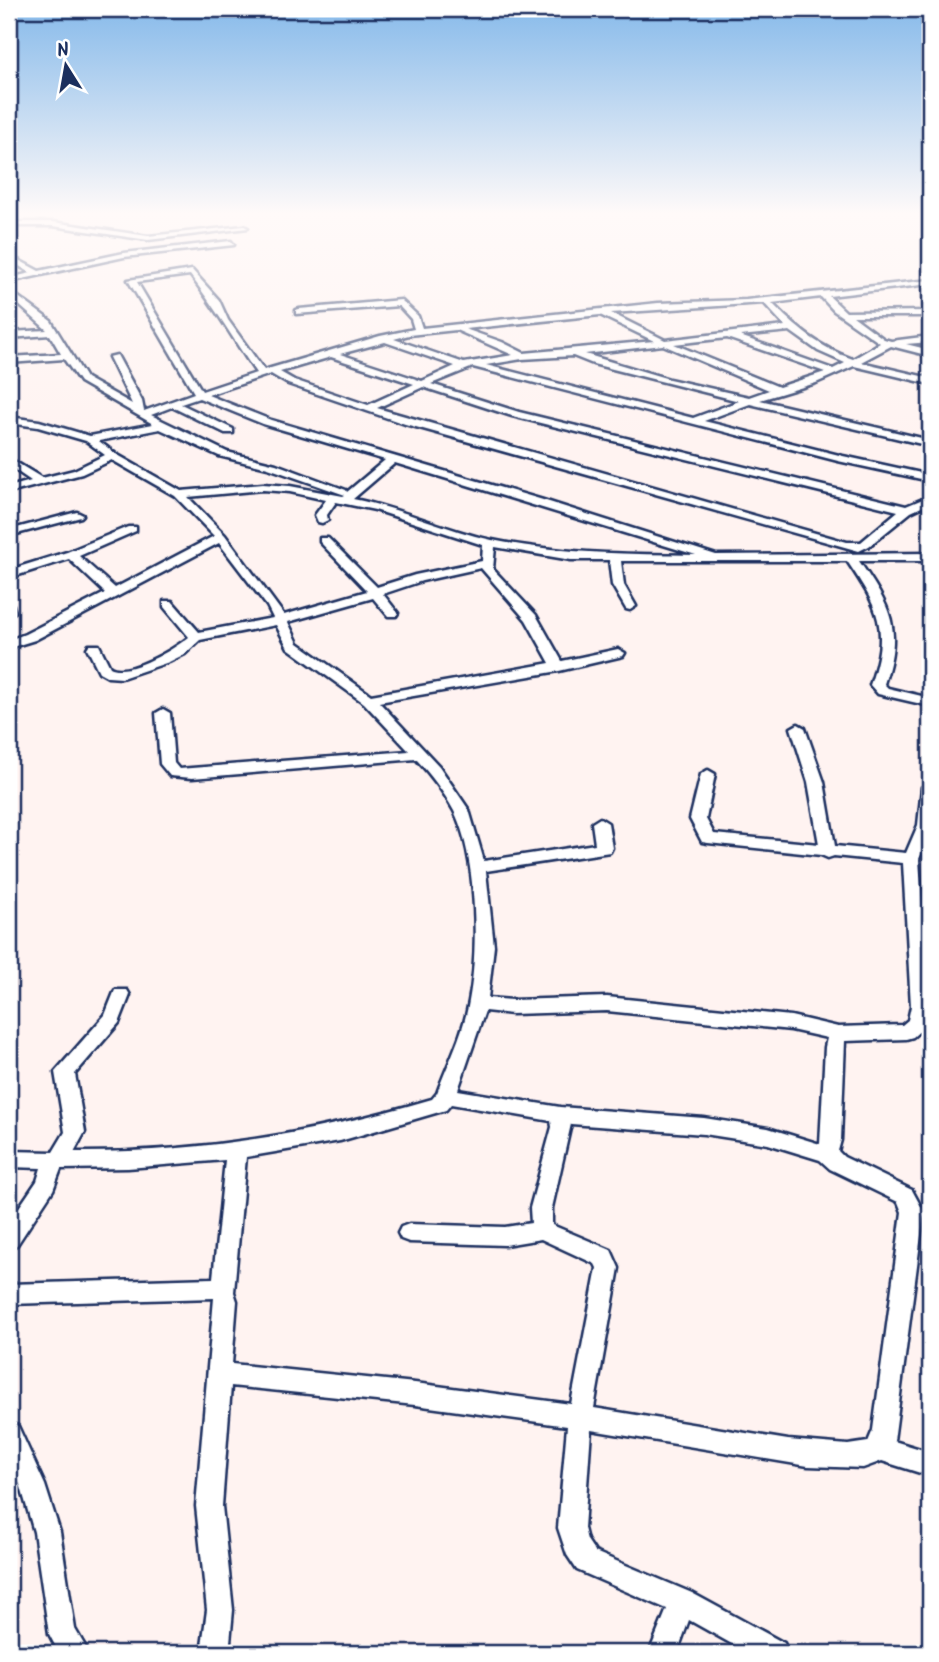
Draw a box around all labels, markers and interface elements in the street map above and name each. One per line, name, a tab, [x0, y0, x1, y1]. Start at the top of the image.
north arrow	[32, 32, 102, 102]
text: N	[54, 35, 72, 67]

